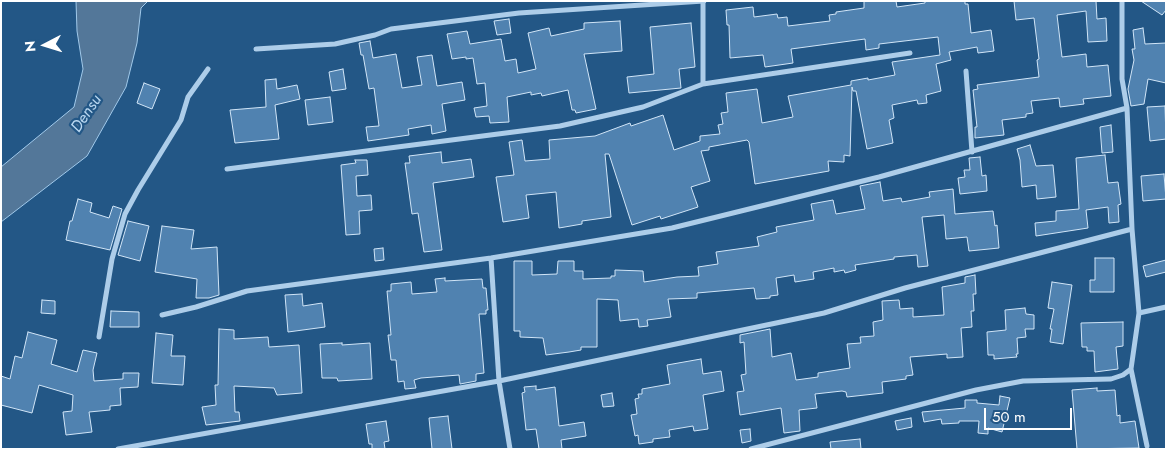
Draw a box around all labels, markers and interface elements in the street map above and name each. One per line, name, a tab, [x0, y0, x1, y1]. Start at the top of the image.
north arrow	[20, 20, 70, 70]
text: N	[20, 40, 41, 53]
water label: Densu	[68, 92, 106, 136]
scale bar	[987, 398, 1074, 430]
text: 50 m	[992, 406, 1026, 428]

